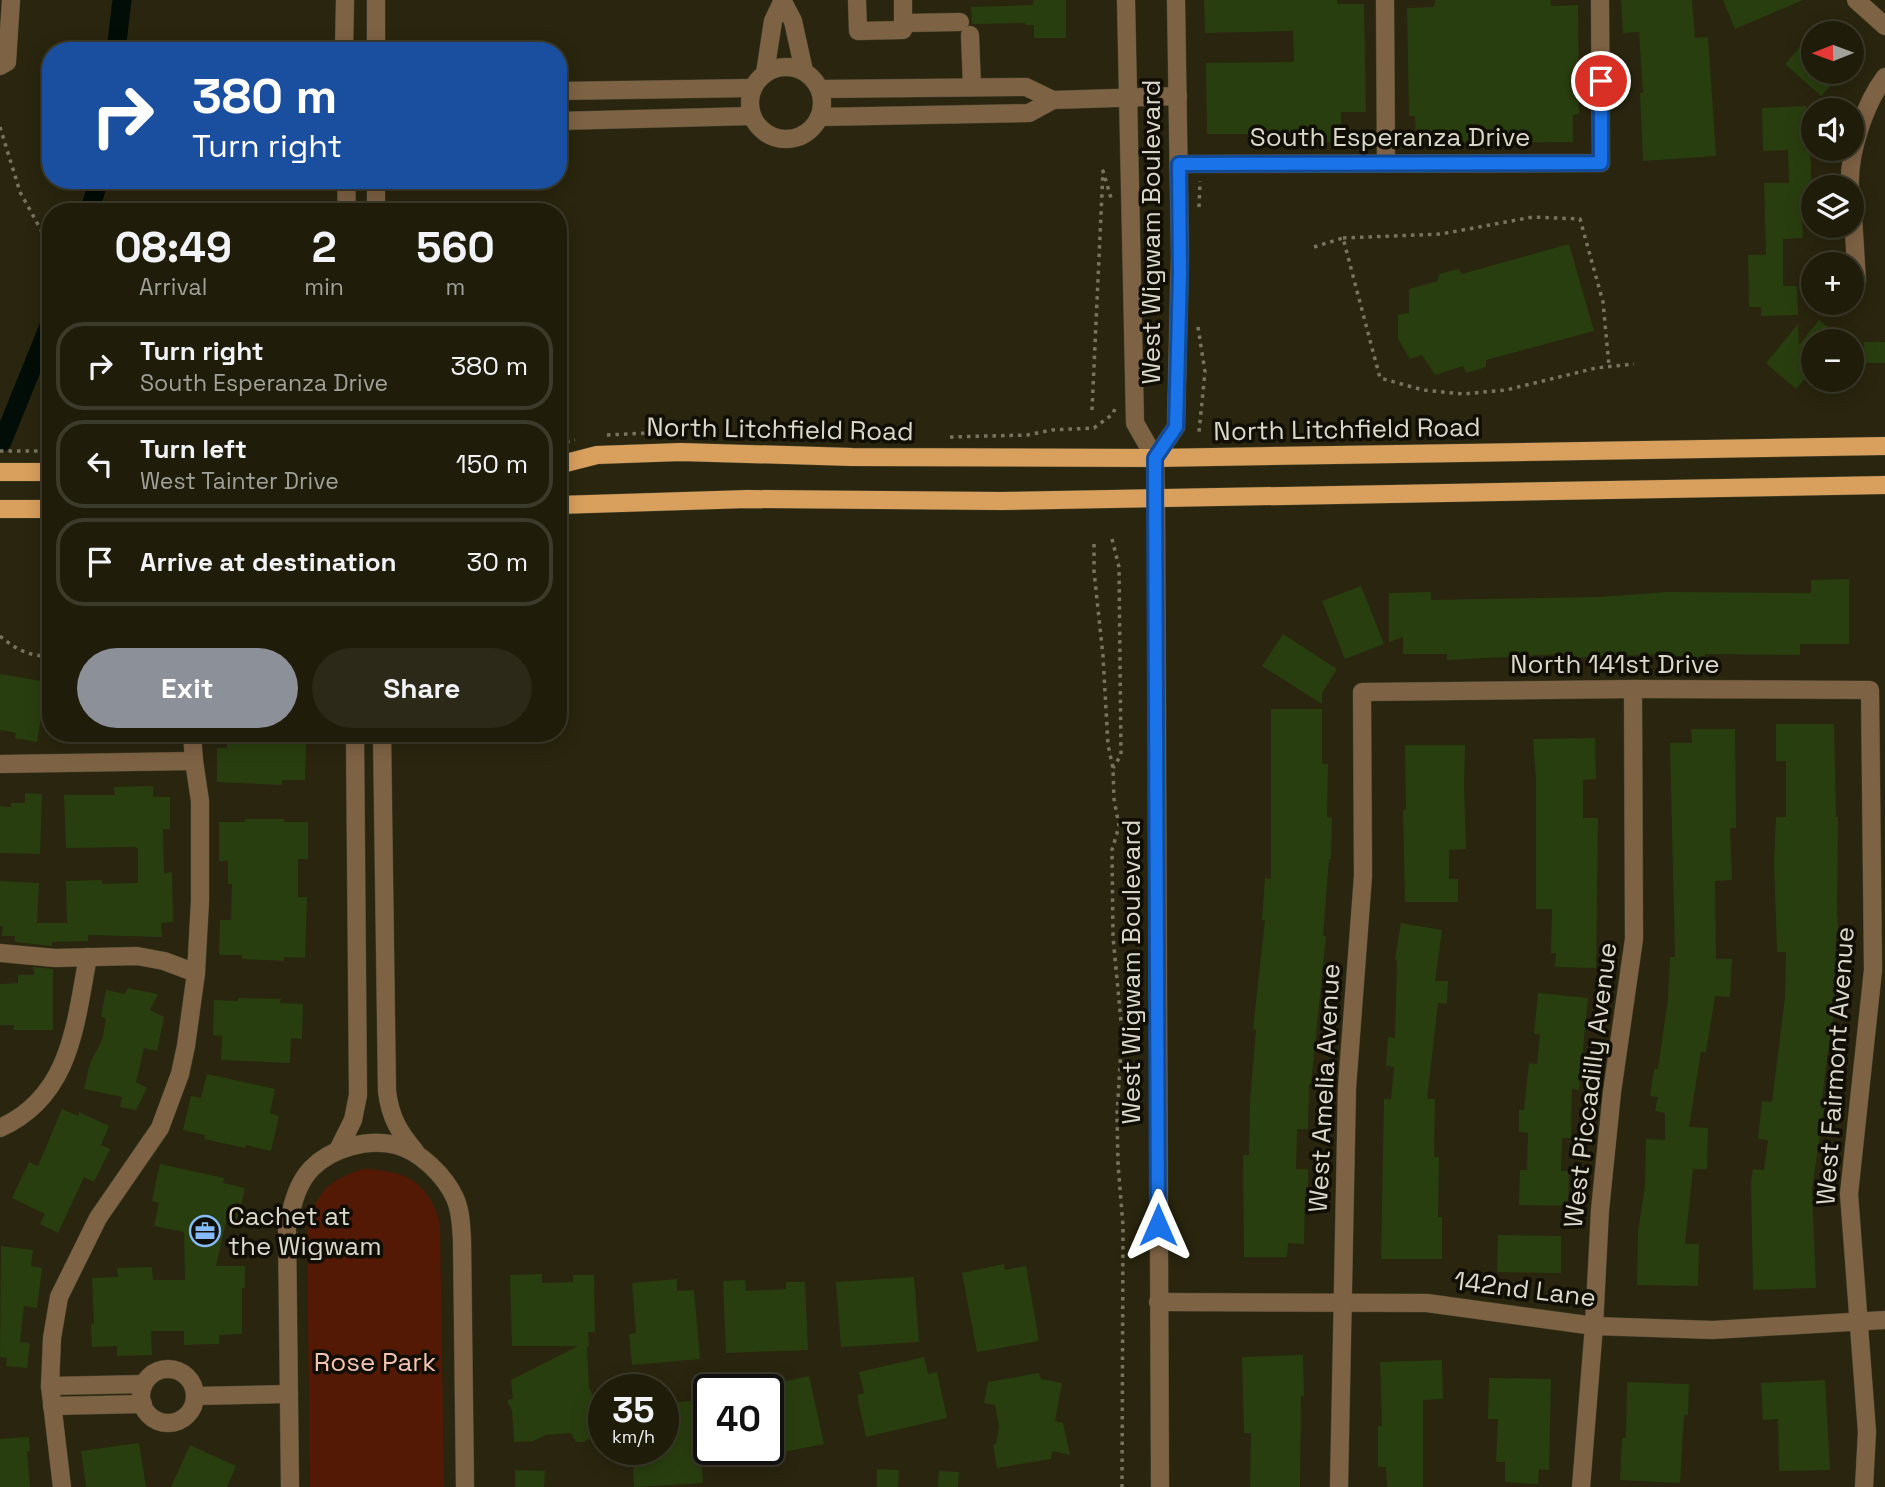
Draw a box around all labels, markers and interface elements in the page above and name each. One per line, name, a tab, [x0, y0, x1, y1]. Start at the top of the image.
north arrow	[1801, 21, 1864, 84]
map controls	[1801, 21, 1864, 392]
pin	[1571, 51, 1631, 111]
icon: arrive	[1582, 62, 1620, 100]
text: 380 m	[192, 65, 337, 127]
icon: right	[77, 70, 168, 161]
street label: West Wigwam Boulevard	[1134, 79, 1168, 385]
button: sound	[1801, 98, 1864, 161]
street label: South Esperanza Drive	[1250, 120, 1530, 154]
text: Turn right	[192, 126, 342, 166]
button: layers	[1801, 175, 1864, 238]
text: 08:49	[114, 221, 232, 274]
text: 2	[312, 221, 337, 274]
text: 560	[416, 221, 495, 274]
button: +	[1801, 252, 1864, 315]
text: Arrival	[139, 272, 207, 302]
text: min	[304, 272, 344, 302]
text: m	[446, 272, 465, 302]
button: −	[1801, 329, 1864, 392]
text: Turn right	[140, 334, 264, 368]
icon: right	[81, 347, 119, 385]
text: 380 m	[450, 349, 528, 383]
text: South Esperanza Drive	[140, 368, 388, 398]
street label: North Litchfield Road	[646, 410, 914, 448]
street label: North Litchfield Road	[1213, 410, 1481, 448]
text: Turn left	[140, 432, 247, 466]
icon: left	[81, 445, 119, 483]
text: 150 m	[456, 447, 528, 481]
text: West Tainter Drive	[140, 466, 339, 496]
icon: arrive	[81, 543, 119, 581]
text: Arrive at destination	[140, 545, 397, 579]
text: 30 m	[467, 545, 528, 579]
street label: North 141st Drive	[1510, 647, 1720, 681]
button: Exit	[77, 648, 298, 728]
button: Share	[312, 648, 532, 728]
street label: West Wigwam Boulevard	[1114, 819, 1148, 1125]
street label: West Fairmont Avenue	[1808, 926, 1862, 1206]
street label: West Piccadilly Avenue	[1556, 940, 1624, 1230]
street label: West Amelia Avenue	[1300, 963, 1348, 1213]
position arrow	[1121, 1188, 1195, 1262]
place label: Cachet at the Wigwam	[228, 1199, 382, 1263]
office icon: Cachet at the Wigwam	[188, 1214, 222, 1248]
street label: 142nd Lane	[1452, 1263, 1598, 1315]
park label: Rose Park	[314, 1345, 436, 1379]
speed limit sign: 40	[693, 1374, 784, 1465]
text: 35	[612, 1388, 655, 1432]
text: km/h	[612, 1425, 655, 1448]

